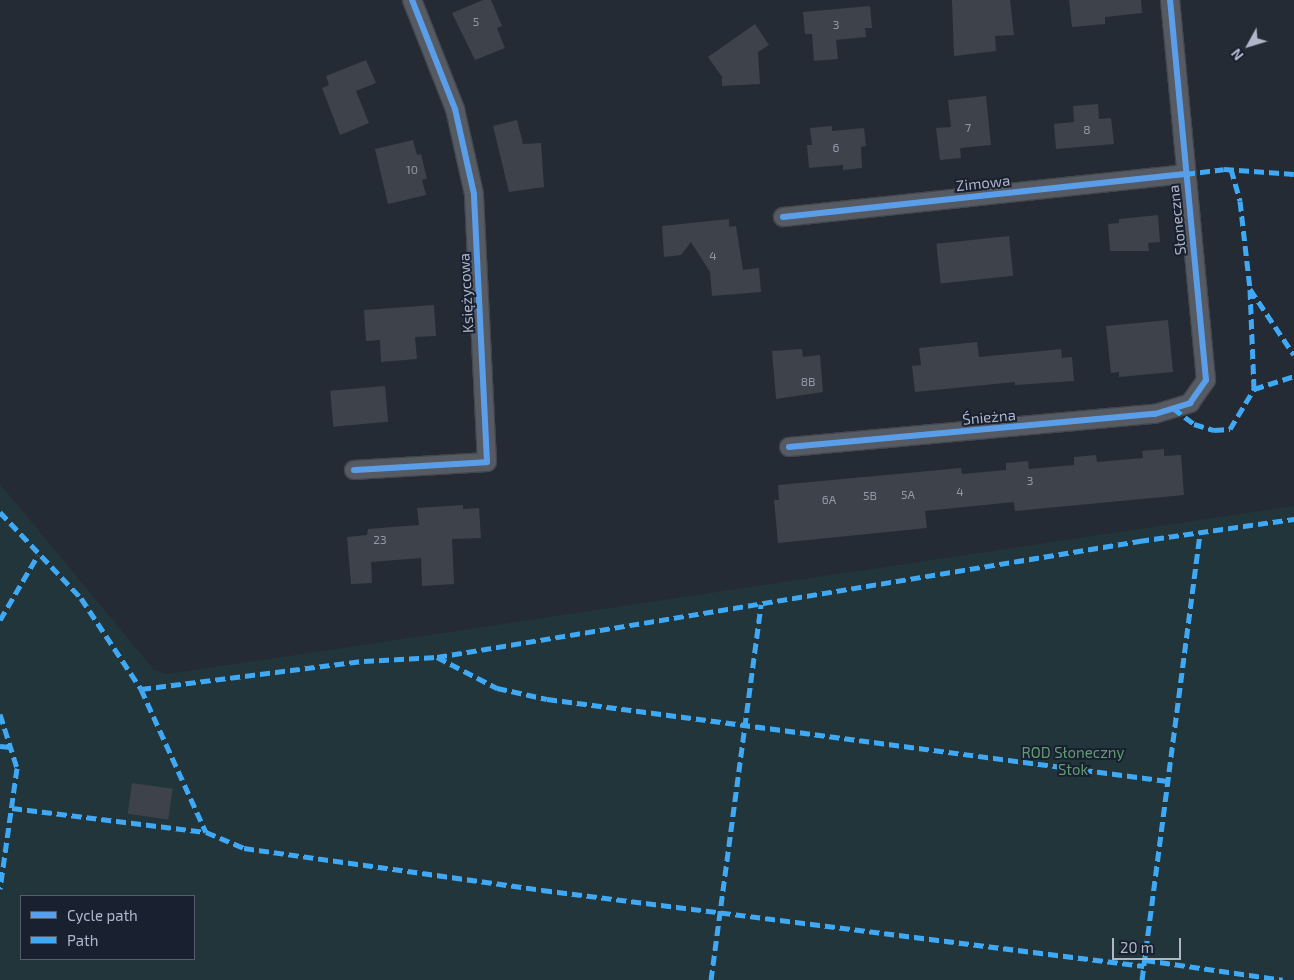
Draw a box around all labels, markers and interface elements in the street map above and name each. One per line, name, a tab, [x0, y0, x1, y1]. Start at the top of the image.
house number: 5	[473, 15, 479, 29]
house number: 3	[833, 18, 839, 32]
north arrow	[1224, 20, 1274, 70]
text: N	[1227, 45, 1247, 64]
house number: 7	[965, 121, 971, 135]
house number: 8	[1083, 123, 1091, 137]
house number: 6	[833, 141, 839, 155]
house number: 10	[406, 163, 418, 177]
street label: Zimowa	[955, 171, 1011, 195]
street label: Słoneczna	[1164, 184, 1190, 256]
house number: 4	[709, 249, 717, 263]
street label: Księżycowa	[455, 253, 477, 333]
house number: 8B	[801, 375, 815, 389]
street label: Śnieżna	[962, 406, 1016, 428]
house number: 3	[1027, 474, 1033, 488]
house number: 4	[956, 485, 964, 499]
house number: 5A	[901, 488, 915, 502]
house number: 5B	[863, 489, 877, 503]
house number: 6A	[822, 493, 836, 507]
house number: 23	[373, 533, 387, 547]
park label: ROD Słoneczny Stok	[1022, 743, 1124, 778]
legend	[20, 895, 195, 960]
text: Cycle path	[67, 906, 138, 924]
scale bar	[1114, 928, 1183, 960]
text: Path	[67, 931, 98, 949]
text: 20 m	[1120, 938, 1154, 956]

